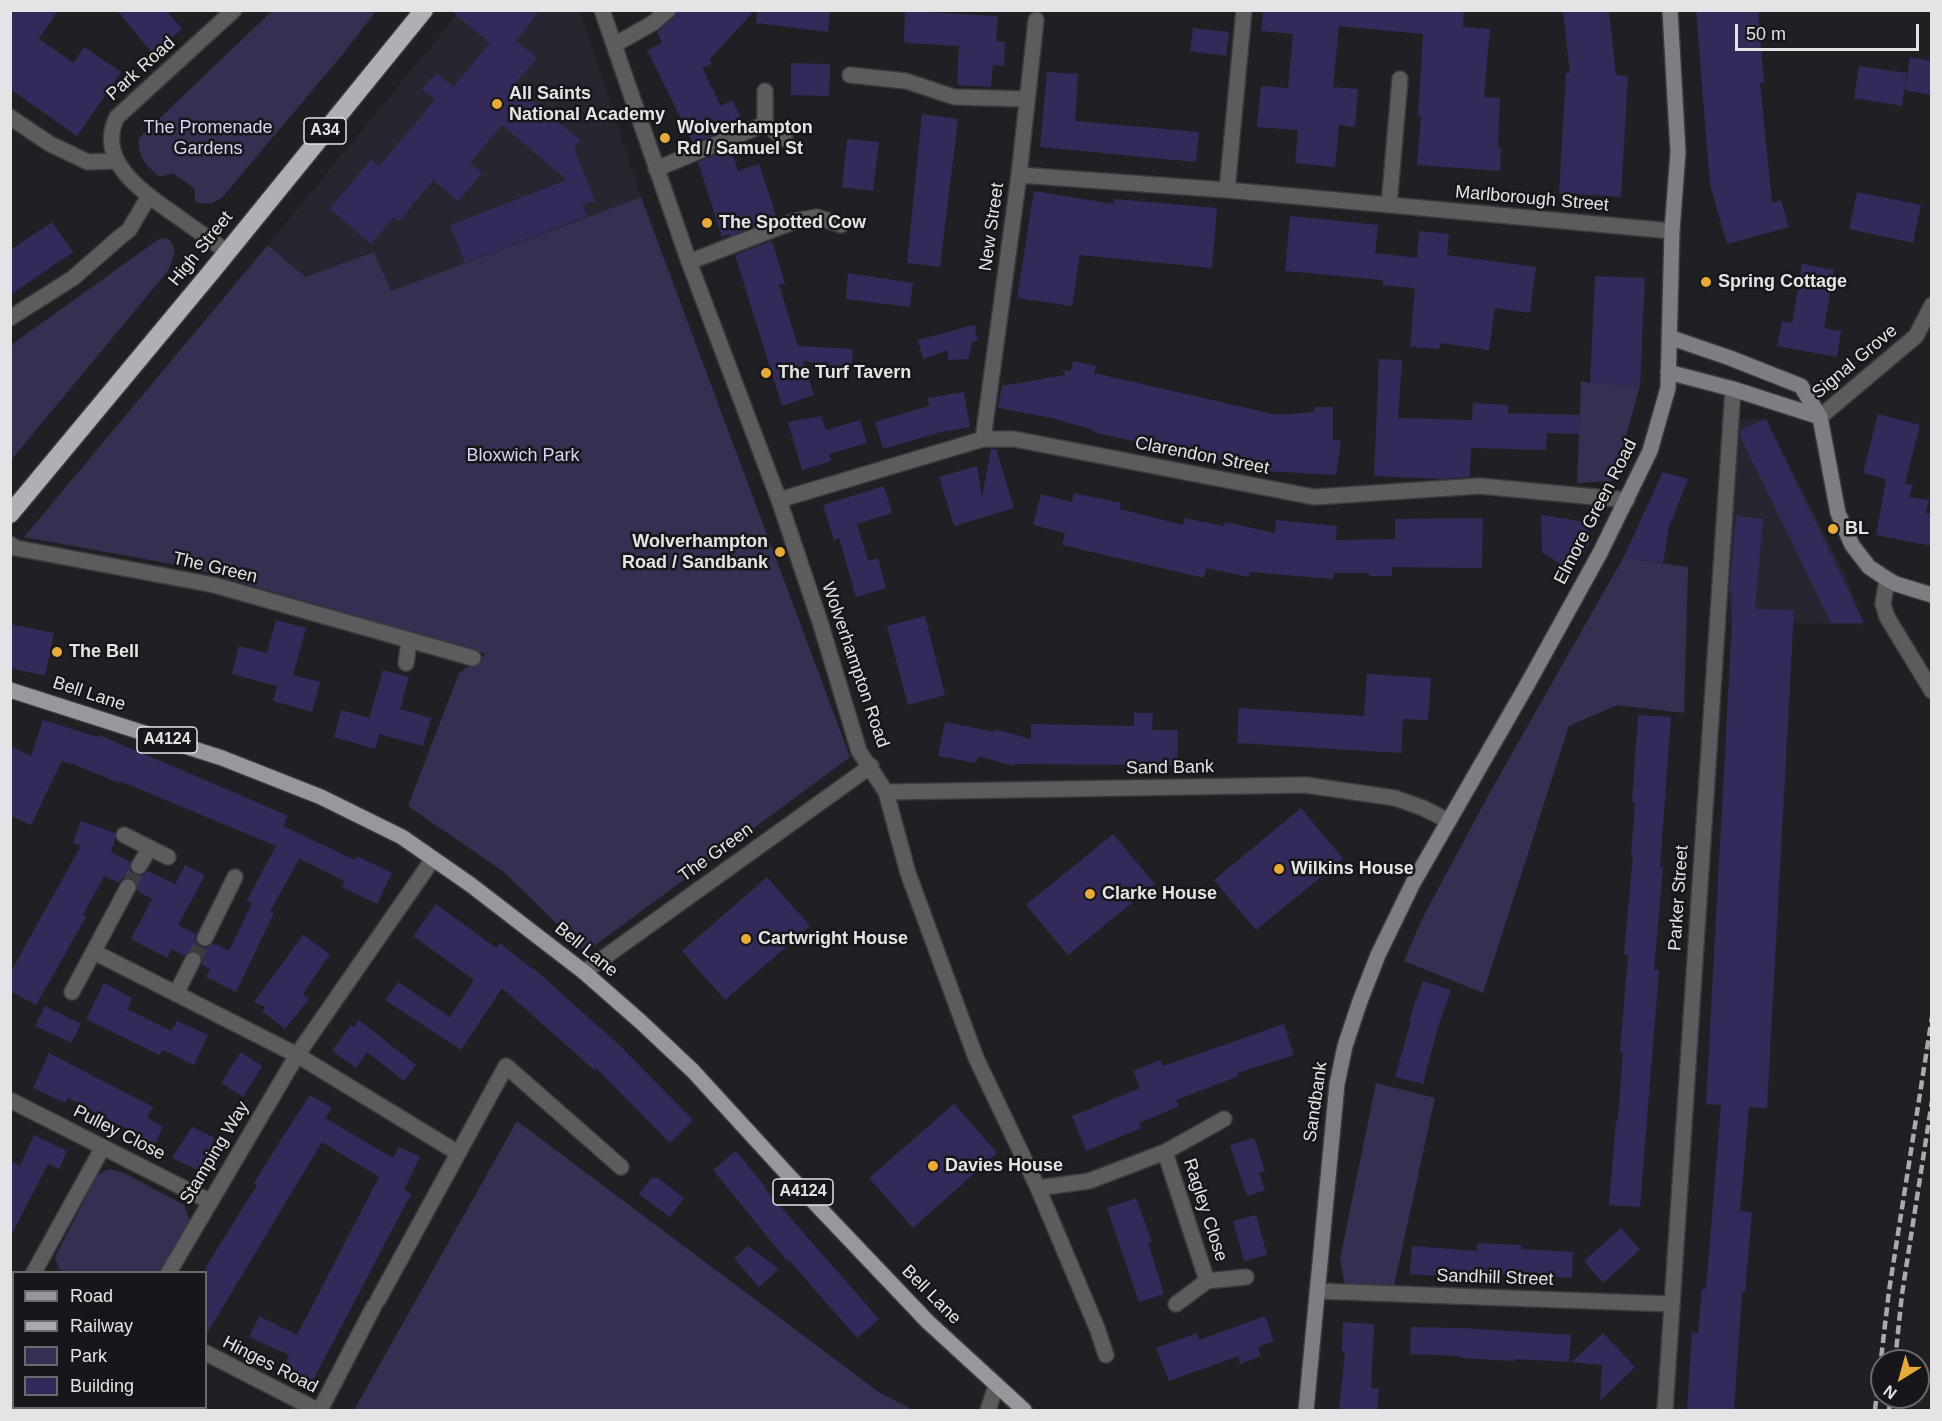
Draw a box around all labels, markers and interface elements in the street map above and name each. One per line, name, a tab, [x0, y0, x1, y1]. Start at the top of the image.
scale bar	[1738, 12, 1922, 50]
text: 50 m	[1746, 24, 1786, 44]
street label: Park Road	[102, 33, 180, 105]
place label: All Saints National Academy	[509, 83, 665, 125]
marker: All Saints National Academy	[490, 97, 504, 111]
park label: The Promenade Gardens	[143, 117, 273, 160]
place label: Wolverhampton Rd / Samuel St	[677, 117, 813, 160]
road number: A34	[304, 118, 346, 144]
marker: Wolverhampton Rd / Samuel St	[658, 131, 672, 145]
street label: New Street	[975, 181, 1009, 273]
street label: Marlborough Street	[1454, 182, 1610, 216]
street label: High Street	[164, 207, 238, 291]
place label: The Spotted Cow	[719, 212, 866, 234]
marker: The Spotted Cow	[700, 216, 714, 230]
place label: Spring Cottage	[1718, 271, 1847, 293]
marker: Spring Cottage	[1699, 275, 1713, 289]
street label: Signal Grove	[1808, 320, 1902, 404]
place label: The Turf Tavern	[778, 362, 911, 384]
marker: The Turf Tavern	[759, 366, 773, 380]
street label: Clarendon Street	[1133, 432, 1271, 480]
street label: Elmore Green Road	[1550, 436, 1642, 588]
park label: Bloxwich Park	[466, 445, 580, 467]
place label: BL	[1845, 518, 1869, 540]
marker: BL	[1826, 522, 1840, 536]
place label: Wolverhampton Road / Sandbank	[622, 531, 768, 574]
marker: Wolverhampton Road / Sandbank	[773, 545, 787, 559]
street label: The Green	[171, 548, 259, 588]
street label: Wolverhampton Road	[817, 579, 893, 751]
place label: The Bell	[69, 641, 139, 663]
marker: The Bell	[50, 645, 64, 659]
street label: Bell Lane	[50, 672, 128, 716]
road number: A4124	[137, 727, 197, 753]
street label: Sand Bank	[1126, 756, 1214, 780]
street label: The Green	[675, 819, 757, 887]
street label: Parker Street	[1665, 844, 1693, 952]
place label: Wilkins House	[1291, 858, 1414, 880]
marker: Wilkins House	[1272, 862, 1286, 876]
place label: Clarke House	[1102, 883, 1217, 905]
marker: Clarke House	[1083, 887, 1097, 901]
street label: Bell Lane	[550, 918, 622, 982]
place label: Cartwright House	[758, 928, 908, 950]
marker: Cartwright House	[739, 932, 753, 946]
street label: Sandbank	[1300, 1060, 1332, 1144]
street label: Stamping Way	[176, 1098, 254, 1208]
street label: Pulley Close	[70, 1101, 168, 1165]
place label: Davies House	[945, 1155, 1063, 1177]
street label: Ragley Close	[1178, 1156, 1232, 1264]
marker: Davies House	[926, 1159, 940, 1173]
road number: A4124	[773, 1179, 833, 1205]
street label: Bell Lane	[897, 1261, 965, 1329]
street label: Sandhill Street	[1436, 1265, 1554, 1291]
legend	[12, 1271, 207, 1409]
text: Road	[70, 1286, 113, 1306]
text: Railway	[70, 1316, 133, 1336]
street label: Hinges Road	[219, 1332, 321, 1398]
text: Park	[70, 1346, 107, 1366]
north arrow	[1870, 1349, 1930, 1409]
text: Building	[70, 1376, 134, 1396]
text: N	[1880, 1382, 1900, 1402]

